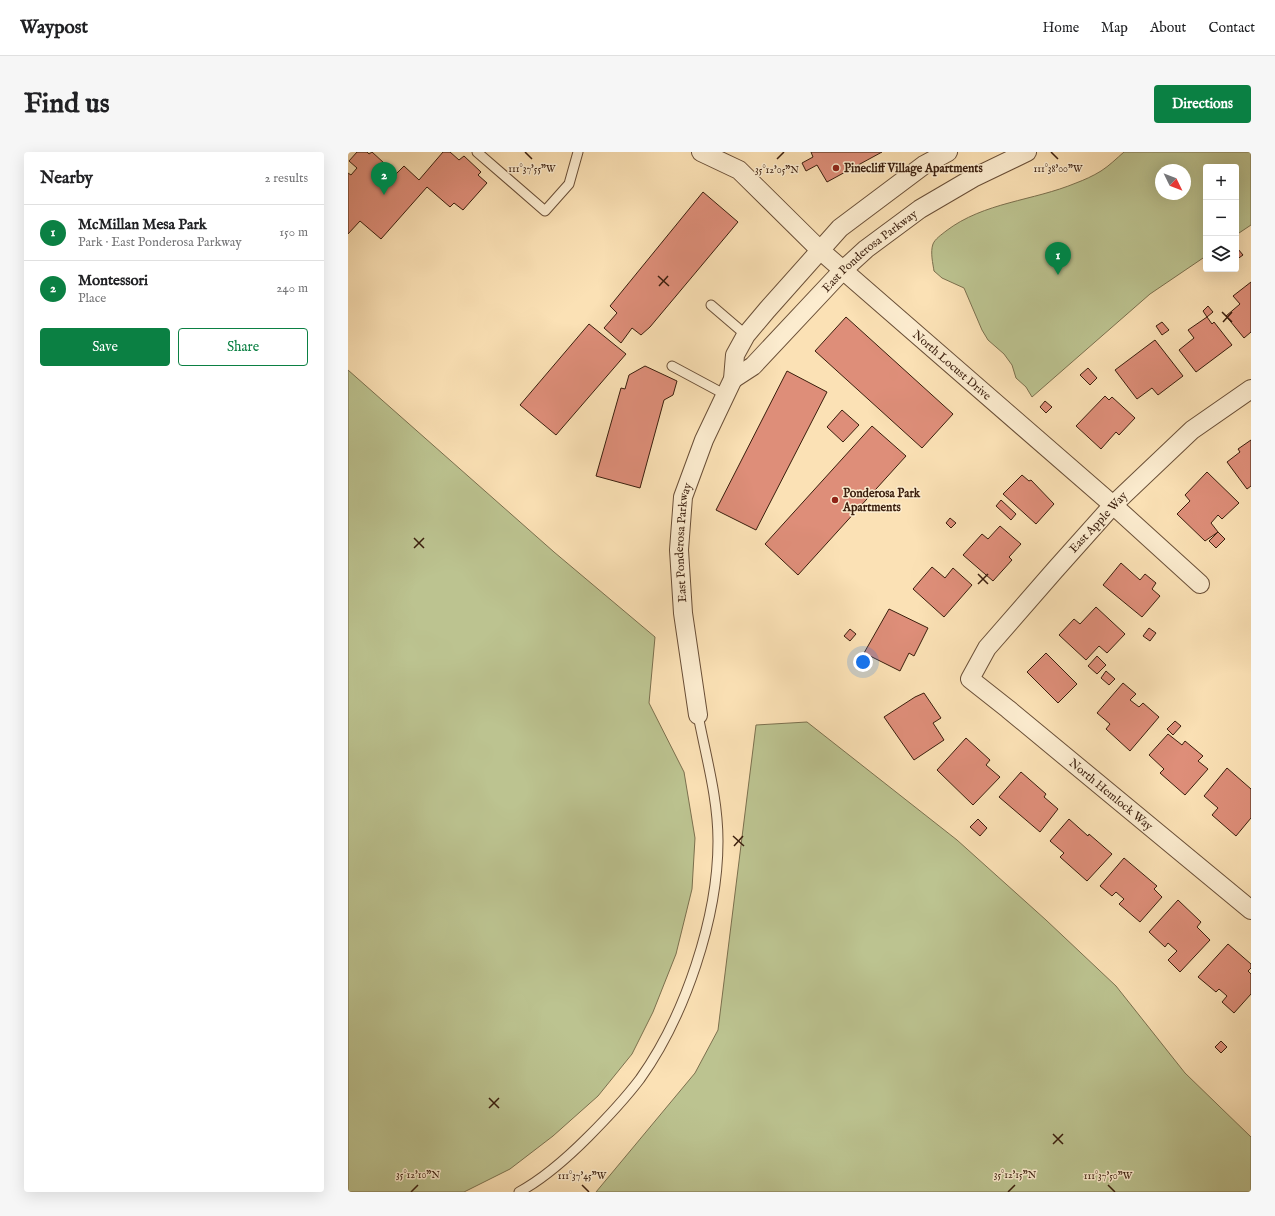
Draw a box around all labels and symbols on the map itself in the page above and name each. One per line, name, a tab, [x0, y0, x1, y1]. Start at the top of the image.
place label: Pinecliff Village Apartments	[844, 161, 983, 177]
pin: 2	[371, 162, 397, 195]
text: 111°37'55"W	[508, 163, 556, 176]
marker: Pinecliff Village Apartments	[831, 163, 841, 173]
text: 111°38'00"W	[1033, 163, 1083, 176]
text: 35°12'05"N	[755, 164, 799, 177]
north arrow	[1155, 164, 1191, 200]
street label: East Ponderosa Parkway	[819, 207, 920, 296]
pin: 1	[1045, 242, 1071, 275]
street label: North Locust Drive	[909, 327, 995, 404]
street label: East Ponderosa Parkway	[672, 481, 696, 603]
place label: Ponderosa Park Apartments	[842, 486, 921, 516]
street label: East Apple Way	[1066, 488, 1131, 557]
marker: Ponderosa Park Apartments	[830, 495, 840, 505]
your location	[853, 652, 873, 672]
street label: North Hemlock Way	[1066, 756, 1156, 834]
text: 35°12'10"N	[396, 1169, 440, 1182]
text: 35°12'15"N	[994, 1169, 1037, 1182]
text: 111°37'45"W	[558, 1170, 607, 1183]
text: 111°37'50"W	[1084, 1170, 1133, 1183]

